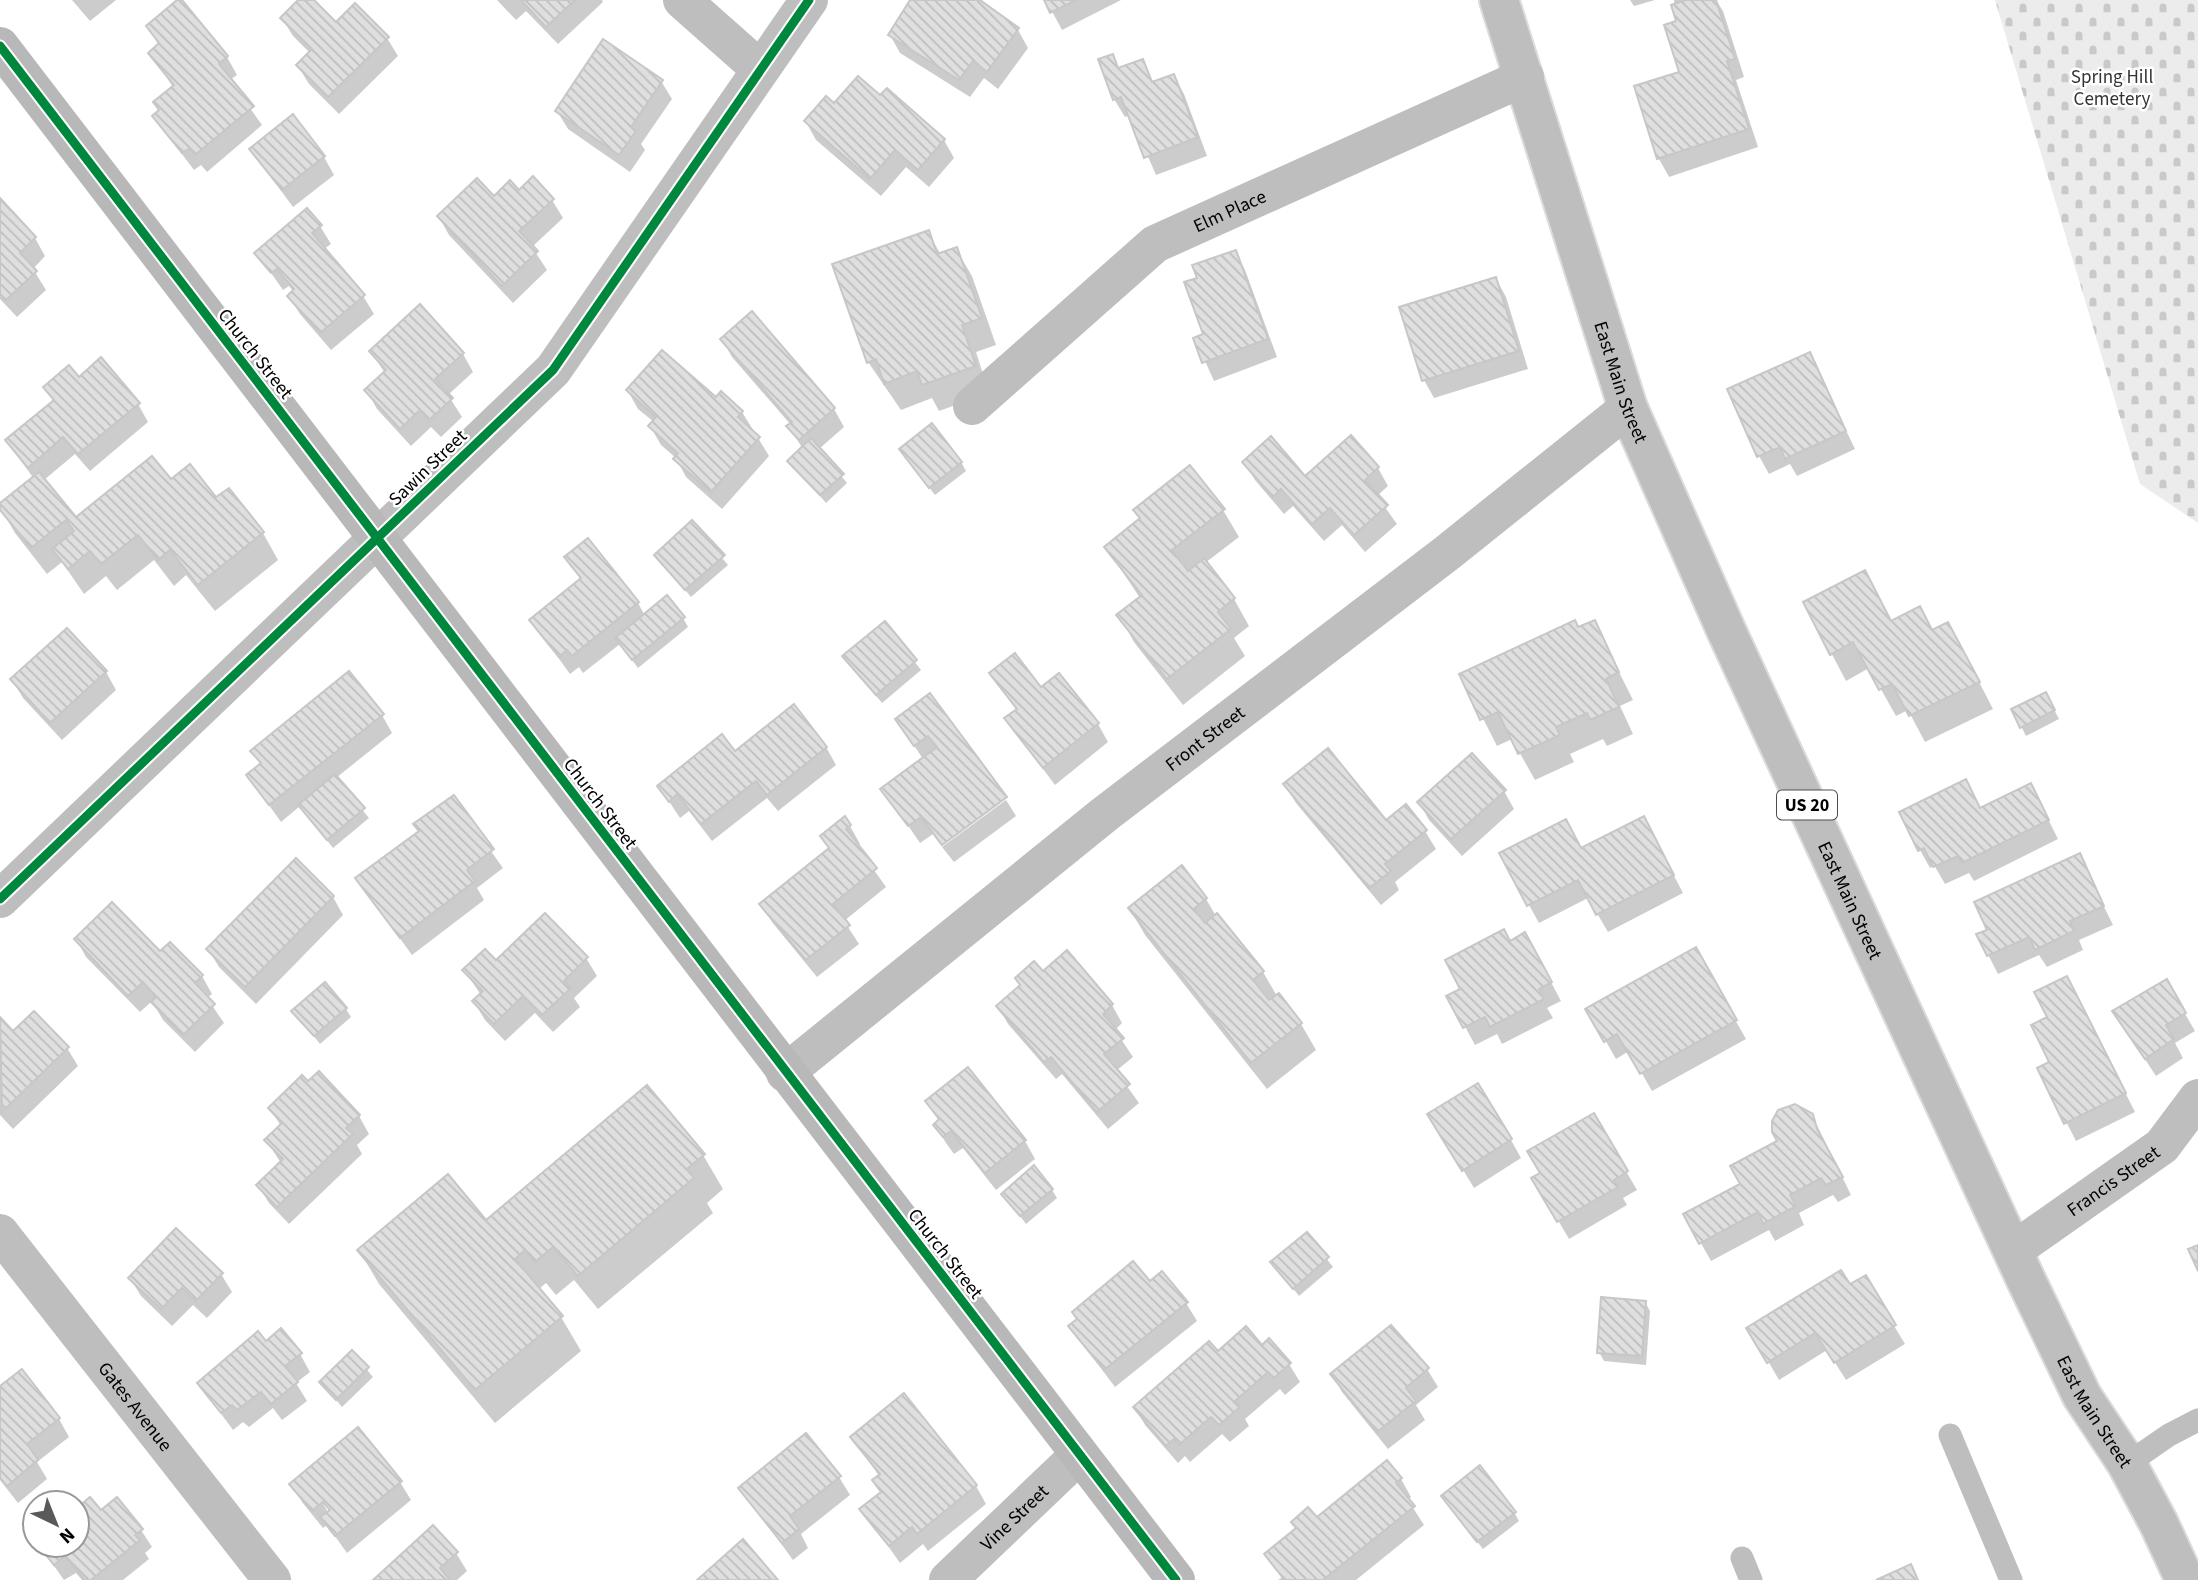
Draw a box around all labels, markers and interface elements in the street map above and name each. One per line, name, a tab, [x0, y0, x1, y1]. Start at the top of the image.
park label: Spring Hill Cemetery	[2071, 64, 2153, 113]
street label: Elm Place	[1189, 184, 1271, 240]
street label: Church Street	[211, 303, 299, 405]
street label: East Main Street	[1586, 318, 1654, 448]
street label: Sawin Street	[383, 423, 474, 512]
street label: Front Street	[1160, 700, 1252, 778]
street label: Church Street	[556, 753, 644, 856]
road number: US 20	[1777, 790, 1837, 820]
street label: East Main Street	[1810, 837, 1888, 965]
street label: Francis Street	[2062, 1139, 2166, 1224]
street label: Church Street	[901, 1203, 989, 1305]
street label: East Main Street	[2049, 1351, 2138, 1474]
street label: Gates Avenue	[91, 1357, 178, 1458]
street label: Vine Street	[975, 1478, 1056, 1558]
north arrow	[21, 1489, 91, 1559]
text: N	[53, 1521, 80, 1550]

